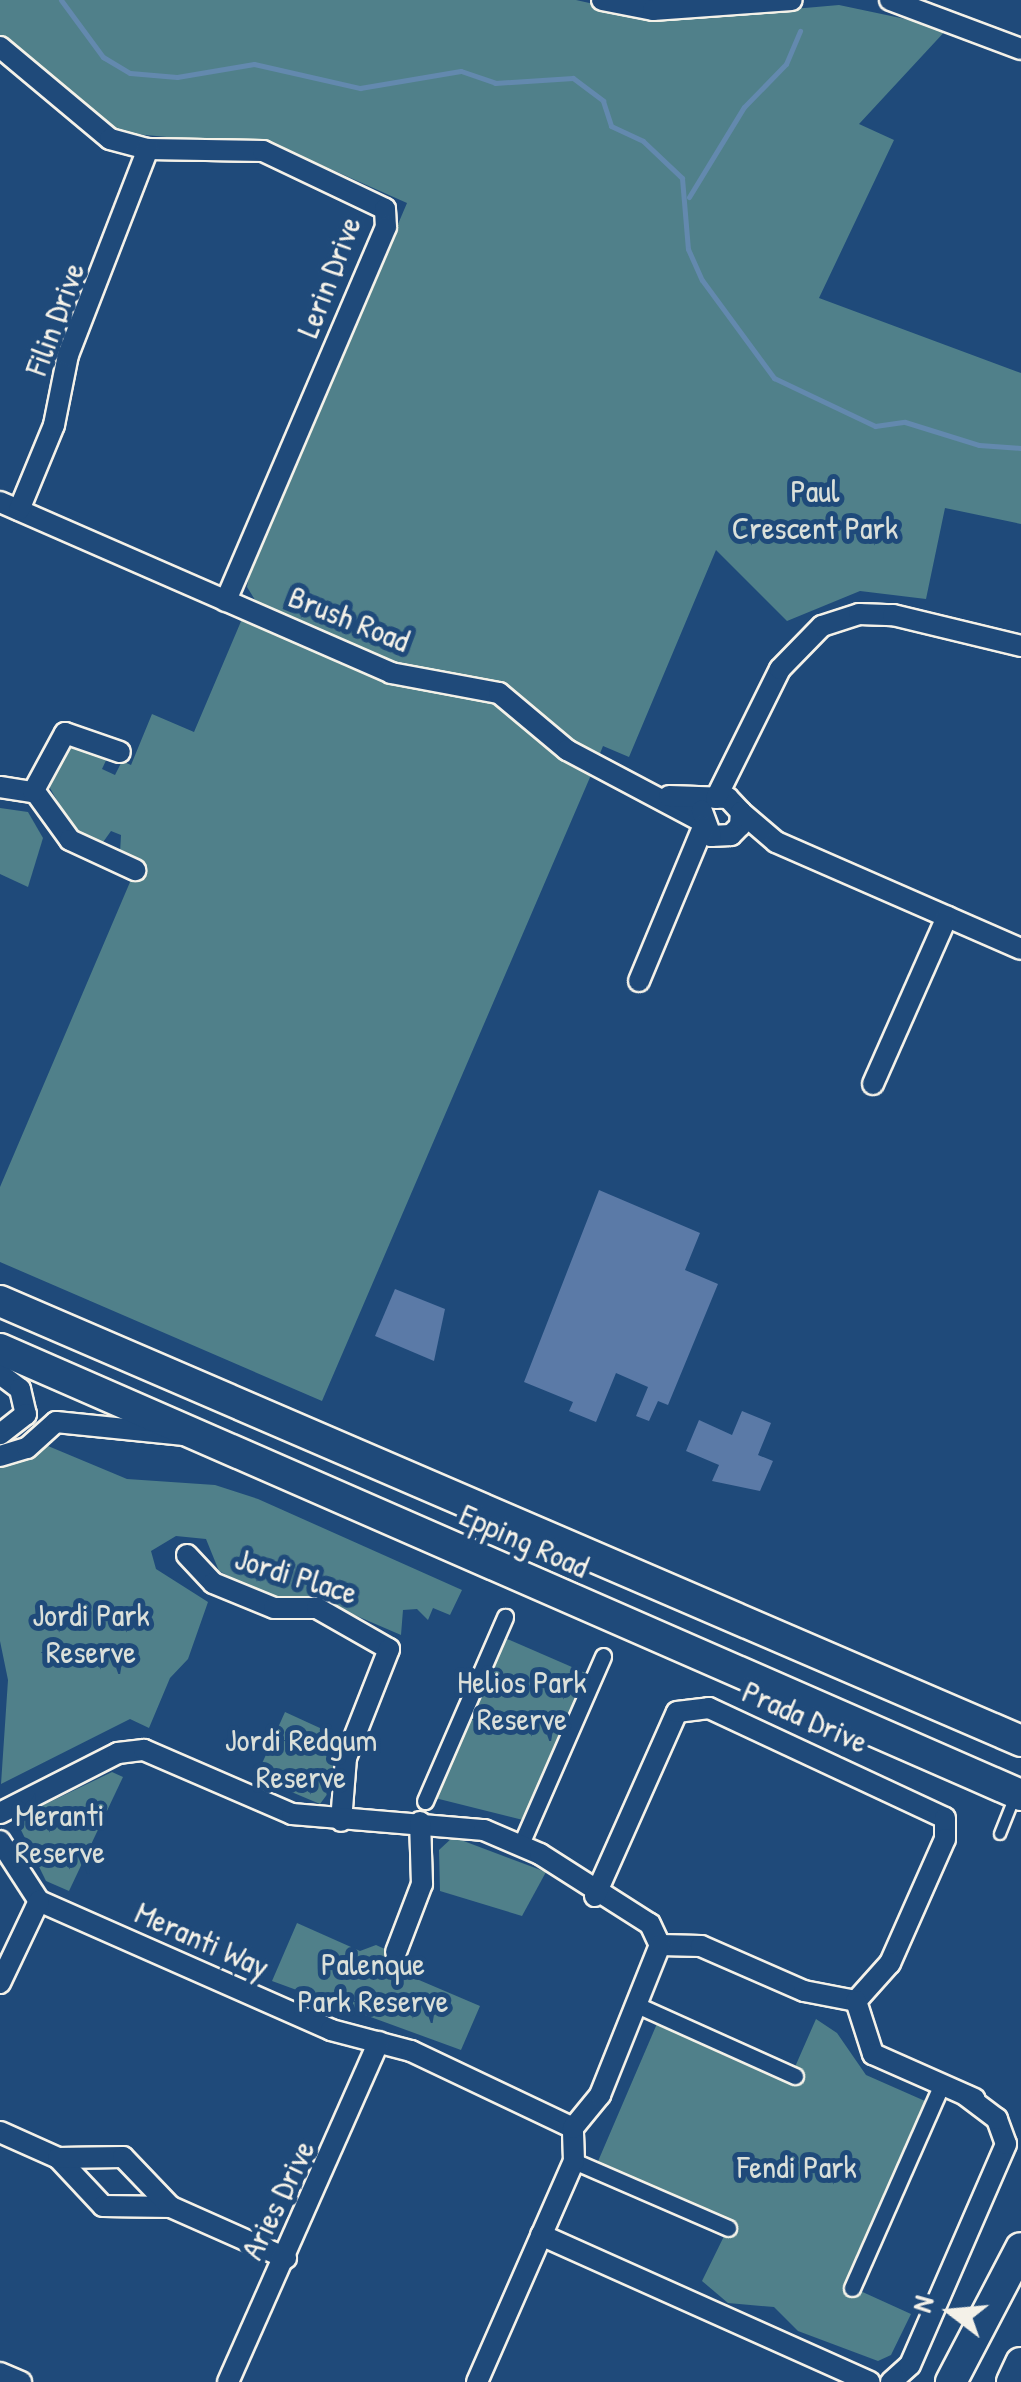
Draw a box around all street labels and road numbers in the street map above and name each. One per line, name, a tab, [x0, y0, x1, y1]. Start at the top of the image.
street label: Lerin Drive	[288, 211, 370, 343]
street label: Filin Drive	[17, 258, 93, 380]
street label: Brush Road	[283, 577, 415, 661]
street label: Epping Road	[454, 1496, 594, 1586]
street label: Jordi Place	[230, 1539, 362, 1613]
street label: Prada Drive	[737, 1672, 873, 1762]
street label: Meranti Way	[129, 1893, 275, 1987]
street label: Aries Drive	[233, 2134, 323, 2266]

